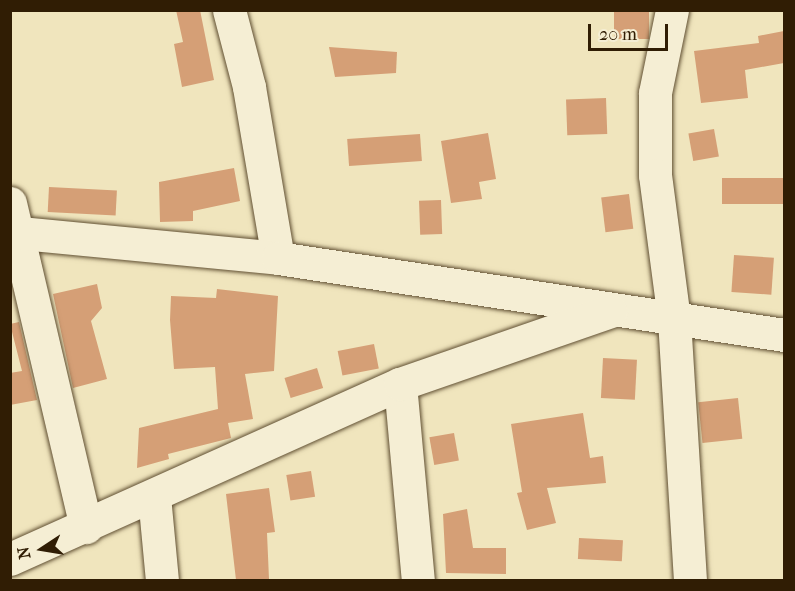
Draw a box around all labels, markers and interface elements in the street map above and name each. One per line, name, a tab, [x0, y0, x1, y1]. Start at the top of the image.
scale bar	[591, 12, 670, 50]
text: 20 m	[599, 24, 637, 45]
north arrow	[12, 519, 72, 579]
text: N	[13, 545, 34, 561]

